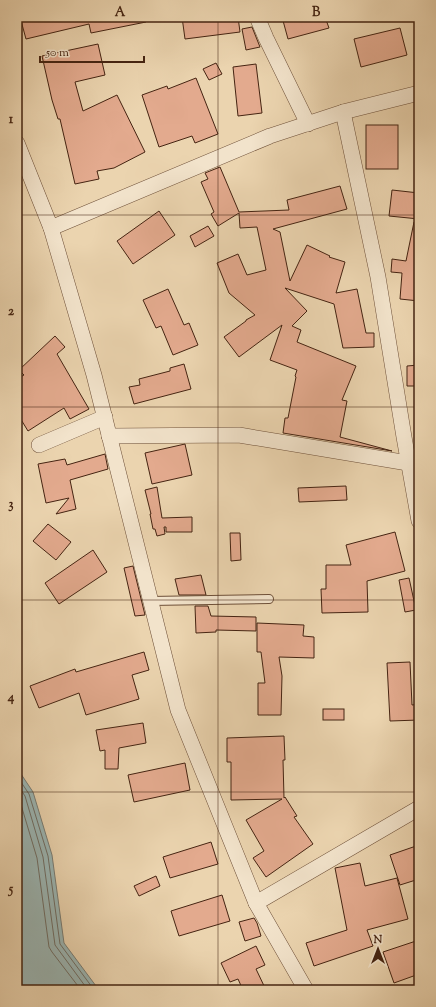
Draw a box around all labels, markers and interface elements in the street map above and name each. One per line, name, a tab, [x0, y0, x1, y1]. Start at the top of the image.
text: A	[115, 4, 126, 22]
text: B	[312, 4, 321, 22]
scale bar	[40, 38, 144, 64]
text: 50 m	[45, 44, 69, 62]
text: 1	[9, 111, 14, 129]
text: 2	[8, 303, 15, 321]
text: 3	[8, 496, 14, 514]
text: 4	[7, 689, 15, 707]
text: 5	[8, 881, 14, 899]
north arrow	[358, 929, 398, 969]
text: N	[373, 932, 383, 948]

